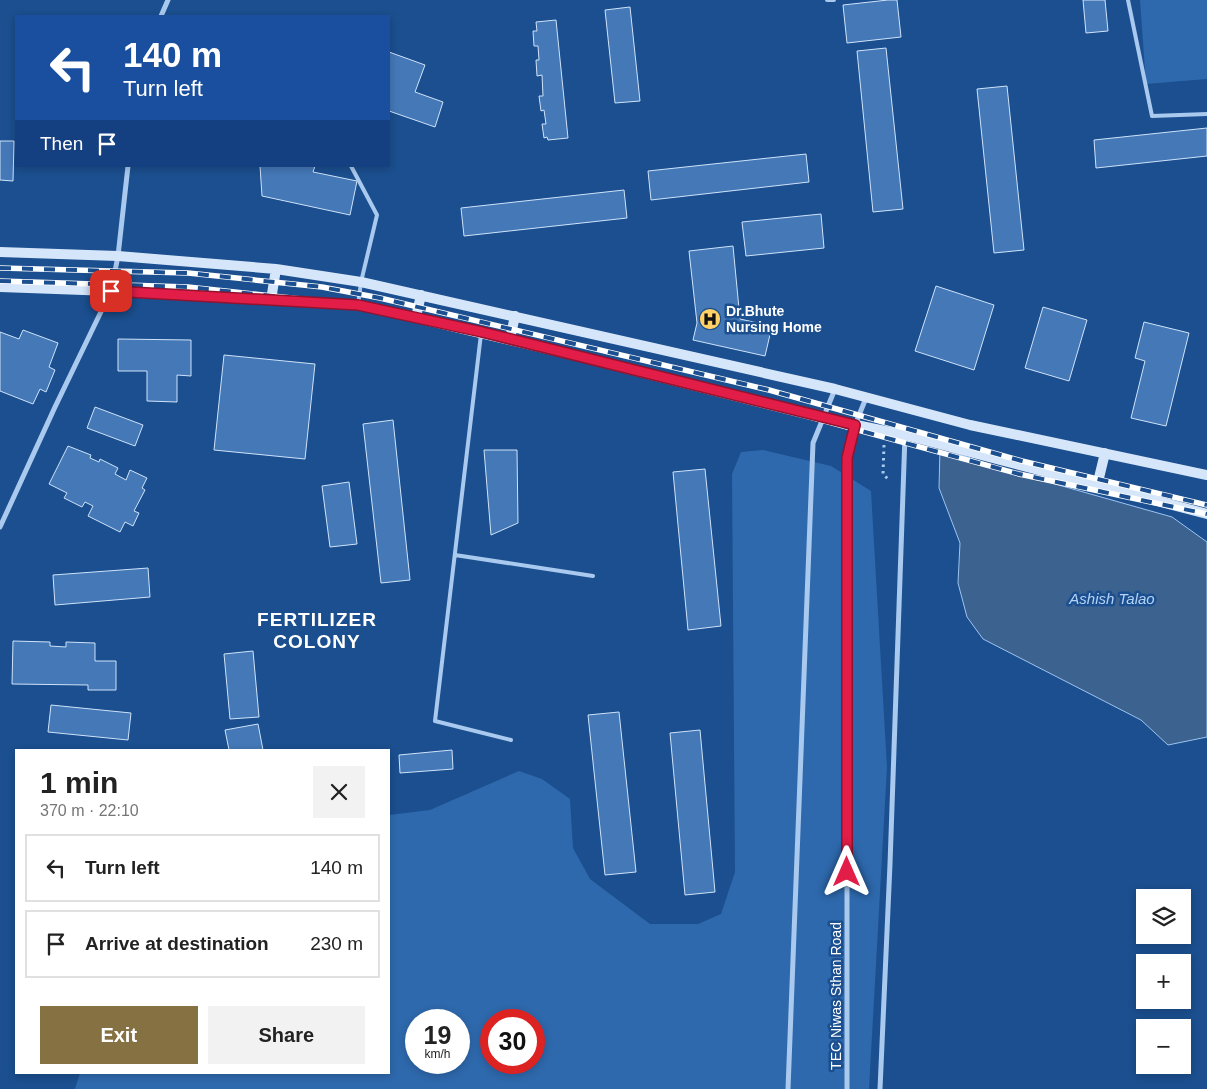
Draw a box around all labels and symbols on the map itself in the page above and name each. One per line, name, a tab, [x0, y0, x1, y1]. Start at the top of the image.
pin	[90, 270, 132, 312]
place label: Dr.Bhute Nursing Home	[726, 303, 822, 335]
hospital icon: Dr.Bhute Nursing Home	[698, 307, 722, 331]
water label: Ashish Talao	[1068, 590, 1155, 607]
district label: FERTILIZER COLONY	[257, 609, 377, 652]
position arrow	[820, 845, 872, 897]
street label: TEC Niwas Sthan Road	[828, 922, 844, 1070]
speed limit sign: 30	[480, 1009, 545, 1074]

